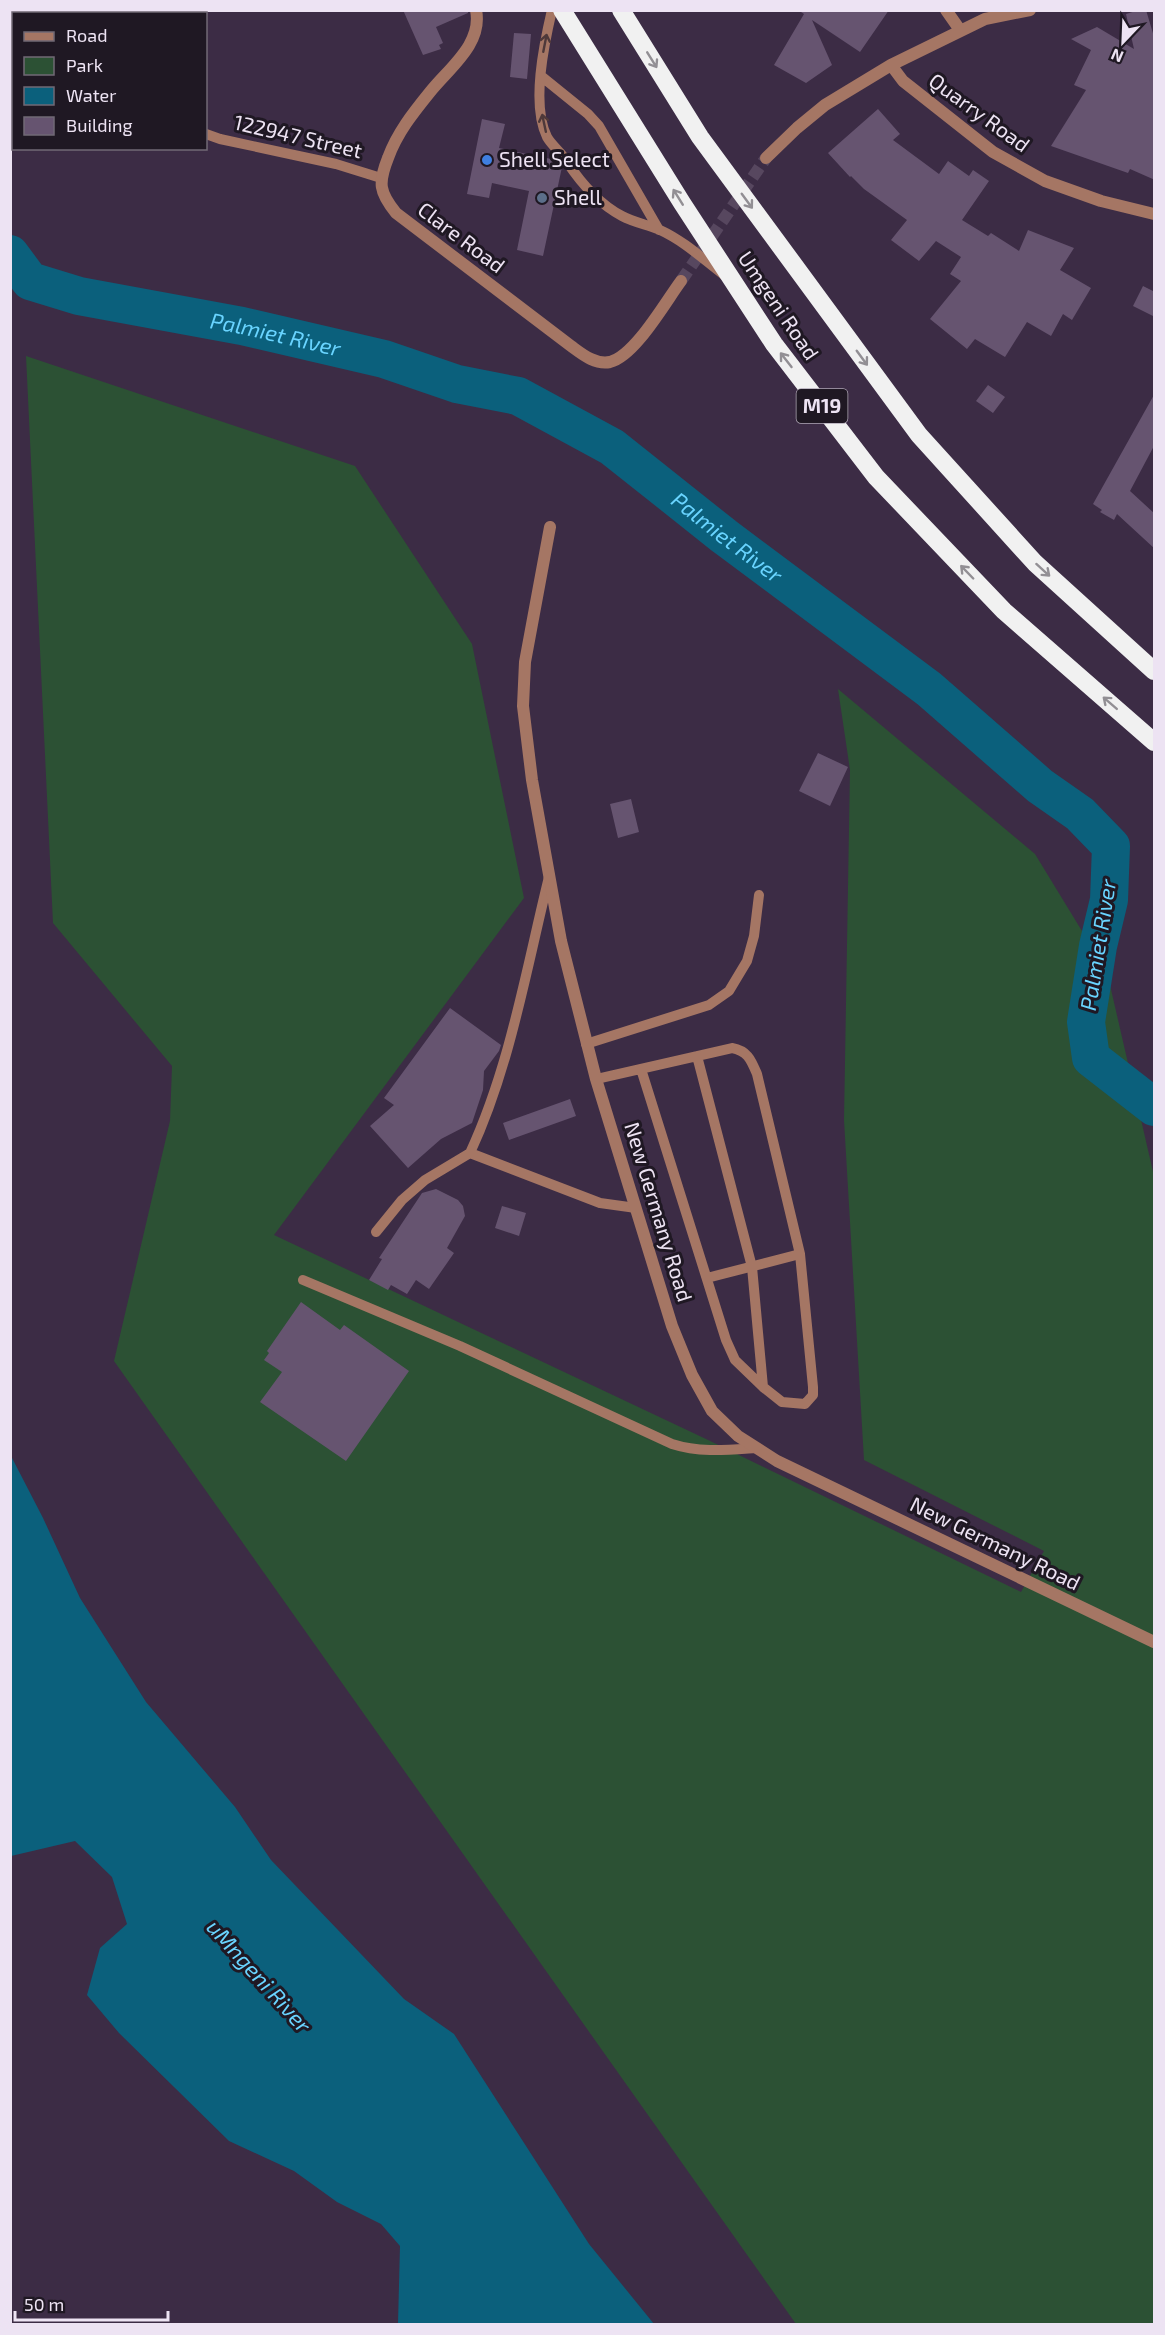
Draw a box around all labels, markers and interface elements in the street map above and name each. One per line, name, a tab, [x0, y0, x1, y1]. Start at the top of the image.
legend	[12, 12, 207, 150]
north arrow	[1093, 12, 1153, 72]
text: Road	[66, 24, 107, 46]
one-way arrow	[540, 34, 551, 53]
text: N	[1108, 45, 1126, 67]
one-way arrow	[647, 51, 659, 68]
text: Park	[66, 54, 103, 76]
street label: Quarry Road	[924, 67, 1035, 157]
text: Water	[66, 84, 116, 106]
street label: 122947 Street	[232, 109, 365, 162]
text: Building	[66, 114, 133, 136]
one-way arrow	[538, 114, 550, 133]
place label: Shell Select	[499, 146, 610, 171]
marker: Shell Select	[480, 153, 494, 167]
place label: Shell	[554, 184, 602, 209]
one-way arrow	[672, 189, 684, 206]
marker: Shell	[535, 191, 549, 205]
one-way arrow	[741, 192, 753, 208]
street label: Clare Road	[414, 196, 510, 278]
street label: Umgeni Road	[734, 246, 825, 364]
water label: Palmiet River	[208, 306, 345, 361]
one-way arrow	[856, 350, 868, 366]
one-way arrow	[780, 352, 793, 368]
road number: M19	[796, 389, 848, 423]
water label: Palmiet River	[667, 486, 789, 588]
one-way arrow	[1035, 563, 1050, 577]
one-way arrow	[960, 564, 974, 579]
one-way arrow	[1103, 697, 1119, 711]
water label: Palmiet River	[1074, 876, 1120, 1012]
street label: New Germany Road	[620, 1119, 699, 1304]
street label: New Germany Road	[906, 1491, 1085, 1595]
water label: uMngeni River	[202, 1913, 318, 2038]
scale bar	[15, 2284, 168, 2322]
text: 50 m	[24, 2293, 64, 2315]

